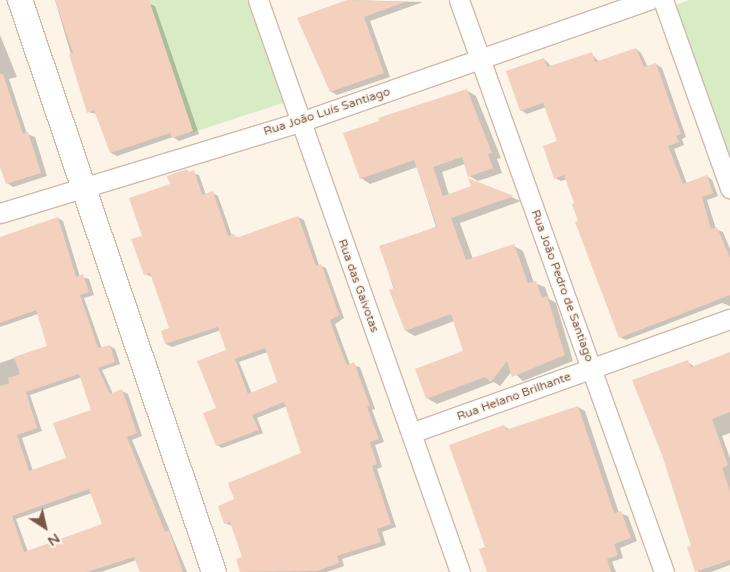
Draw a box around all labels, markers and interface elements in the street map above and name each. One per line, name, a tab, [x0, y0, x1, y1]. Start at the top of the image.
street label: Rua João Luís Santiago	[262, 85, 392, 139]
street label: Rua João Pedro de Santiago	[528, 208, 596, 364]
street label: Rua das Gaivotas	[334, 237, 382, 335]
street label: Rua Helano Brilhante	[455, 370, 573, 424]
north arrow	[20, 502, 70, 552]
text: N	[44, 530, 63, 550]

